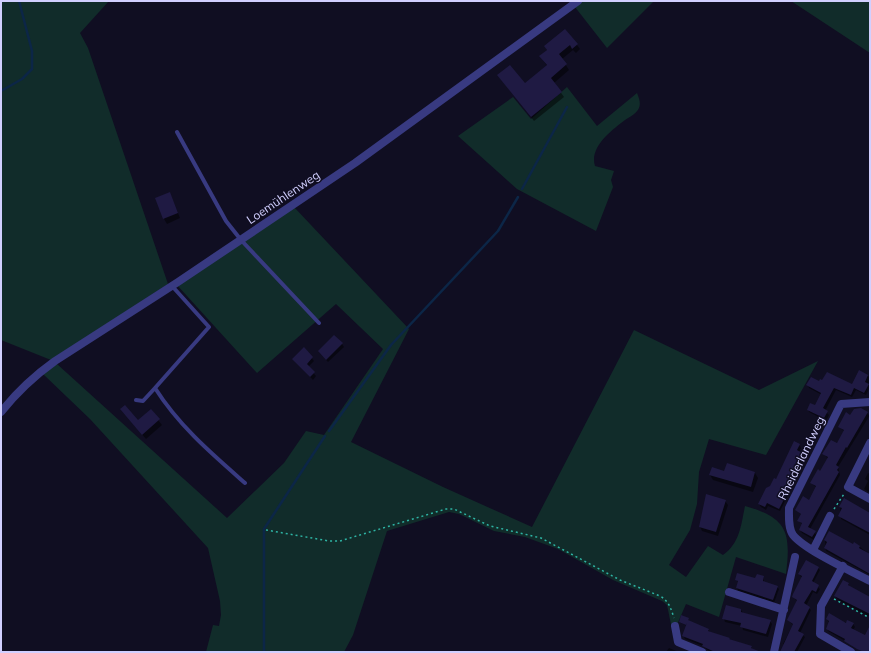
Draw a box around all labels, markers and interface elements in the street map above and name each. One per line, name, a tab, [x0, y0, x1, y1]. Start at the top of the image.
street label: Loemühlenweg	[244, 167, 322, 227]
street label: Rheiderlandweg	[774, 414, 828, 502]

